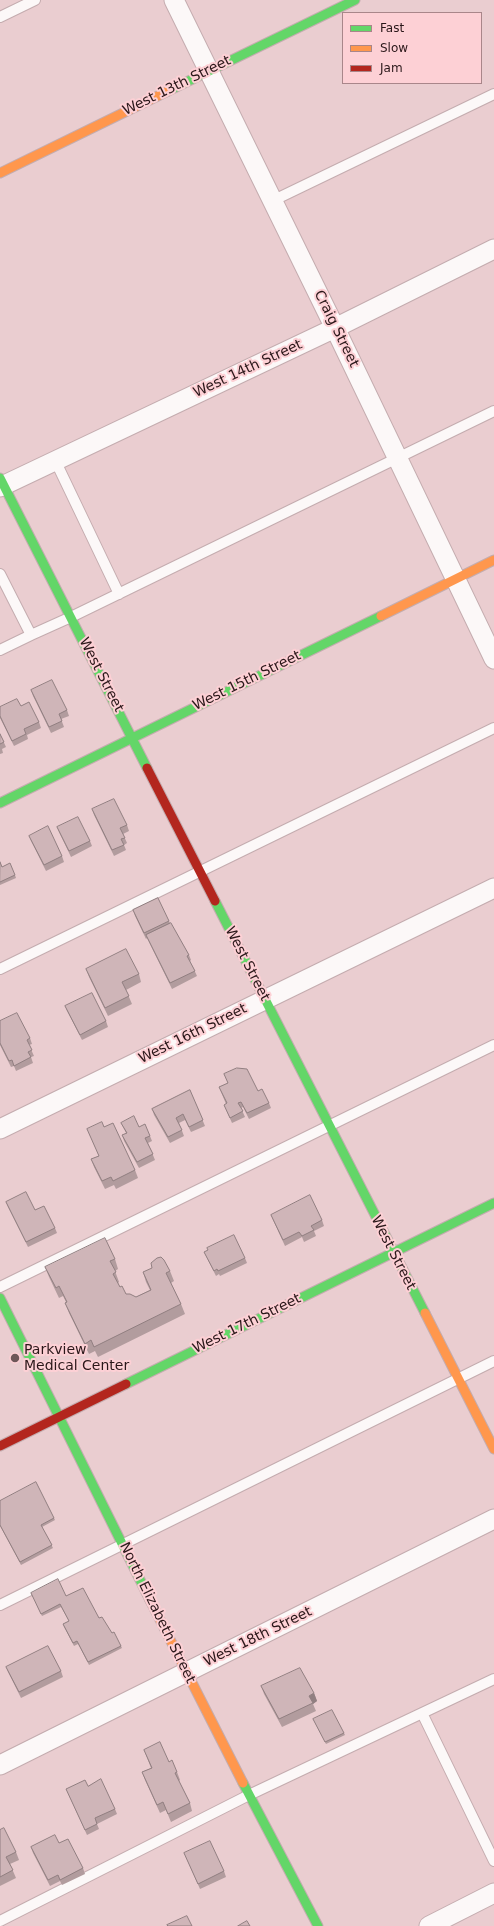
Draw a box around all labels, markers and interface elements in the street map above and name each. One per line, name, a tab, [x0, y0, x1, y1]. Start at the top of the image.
legend	[342, 12, 482, 84]
text: Fast	[380, 21, 404, 35]
text: Slow	[380, 41, 408, 55]
street label: West 13th Street	[120, 53, 234, 119]
text: Jam	[380, 61, 403, 75]
street label: Craig Street	[310, 288, 362, 370]
street label: West 14th Street	[191, 336, 305, 402]
street label: West Street	[75, 635, 127, 715]
street label: West 15th Street	[190, 648, 304, 714]
street label: West Street	[221, 924, 273, 1004]
street label: West 16th Street	[136, 1001, 250, 1067]
street label: West Street	[367, 1213, 419, 1293]
street label: West 17th Street	[190, 1291, 304, 1357]
place label: Parkview Medical Center	[24, 1342, 129, 1374]
marker: Parkview Medical Center	[9, 1352, 21, 1364]
street label: North Elizabeth Street	[115, 1540, 199, 1686]
street label: West 18th Street	[201, 1604, 315, 1670]

